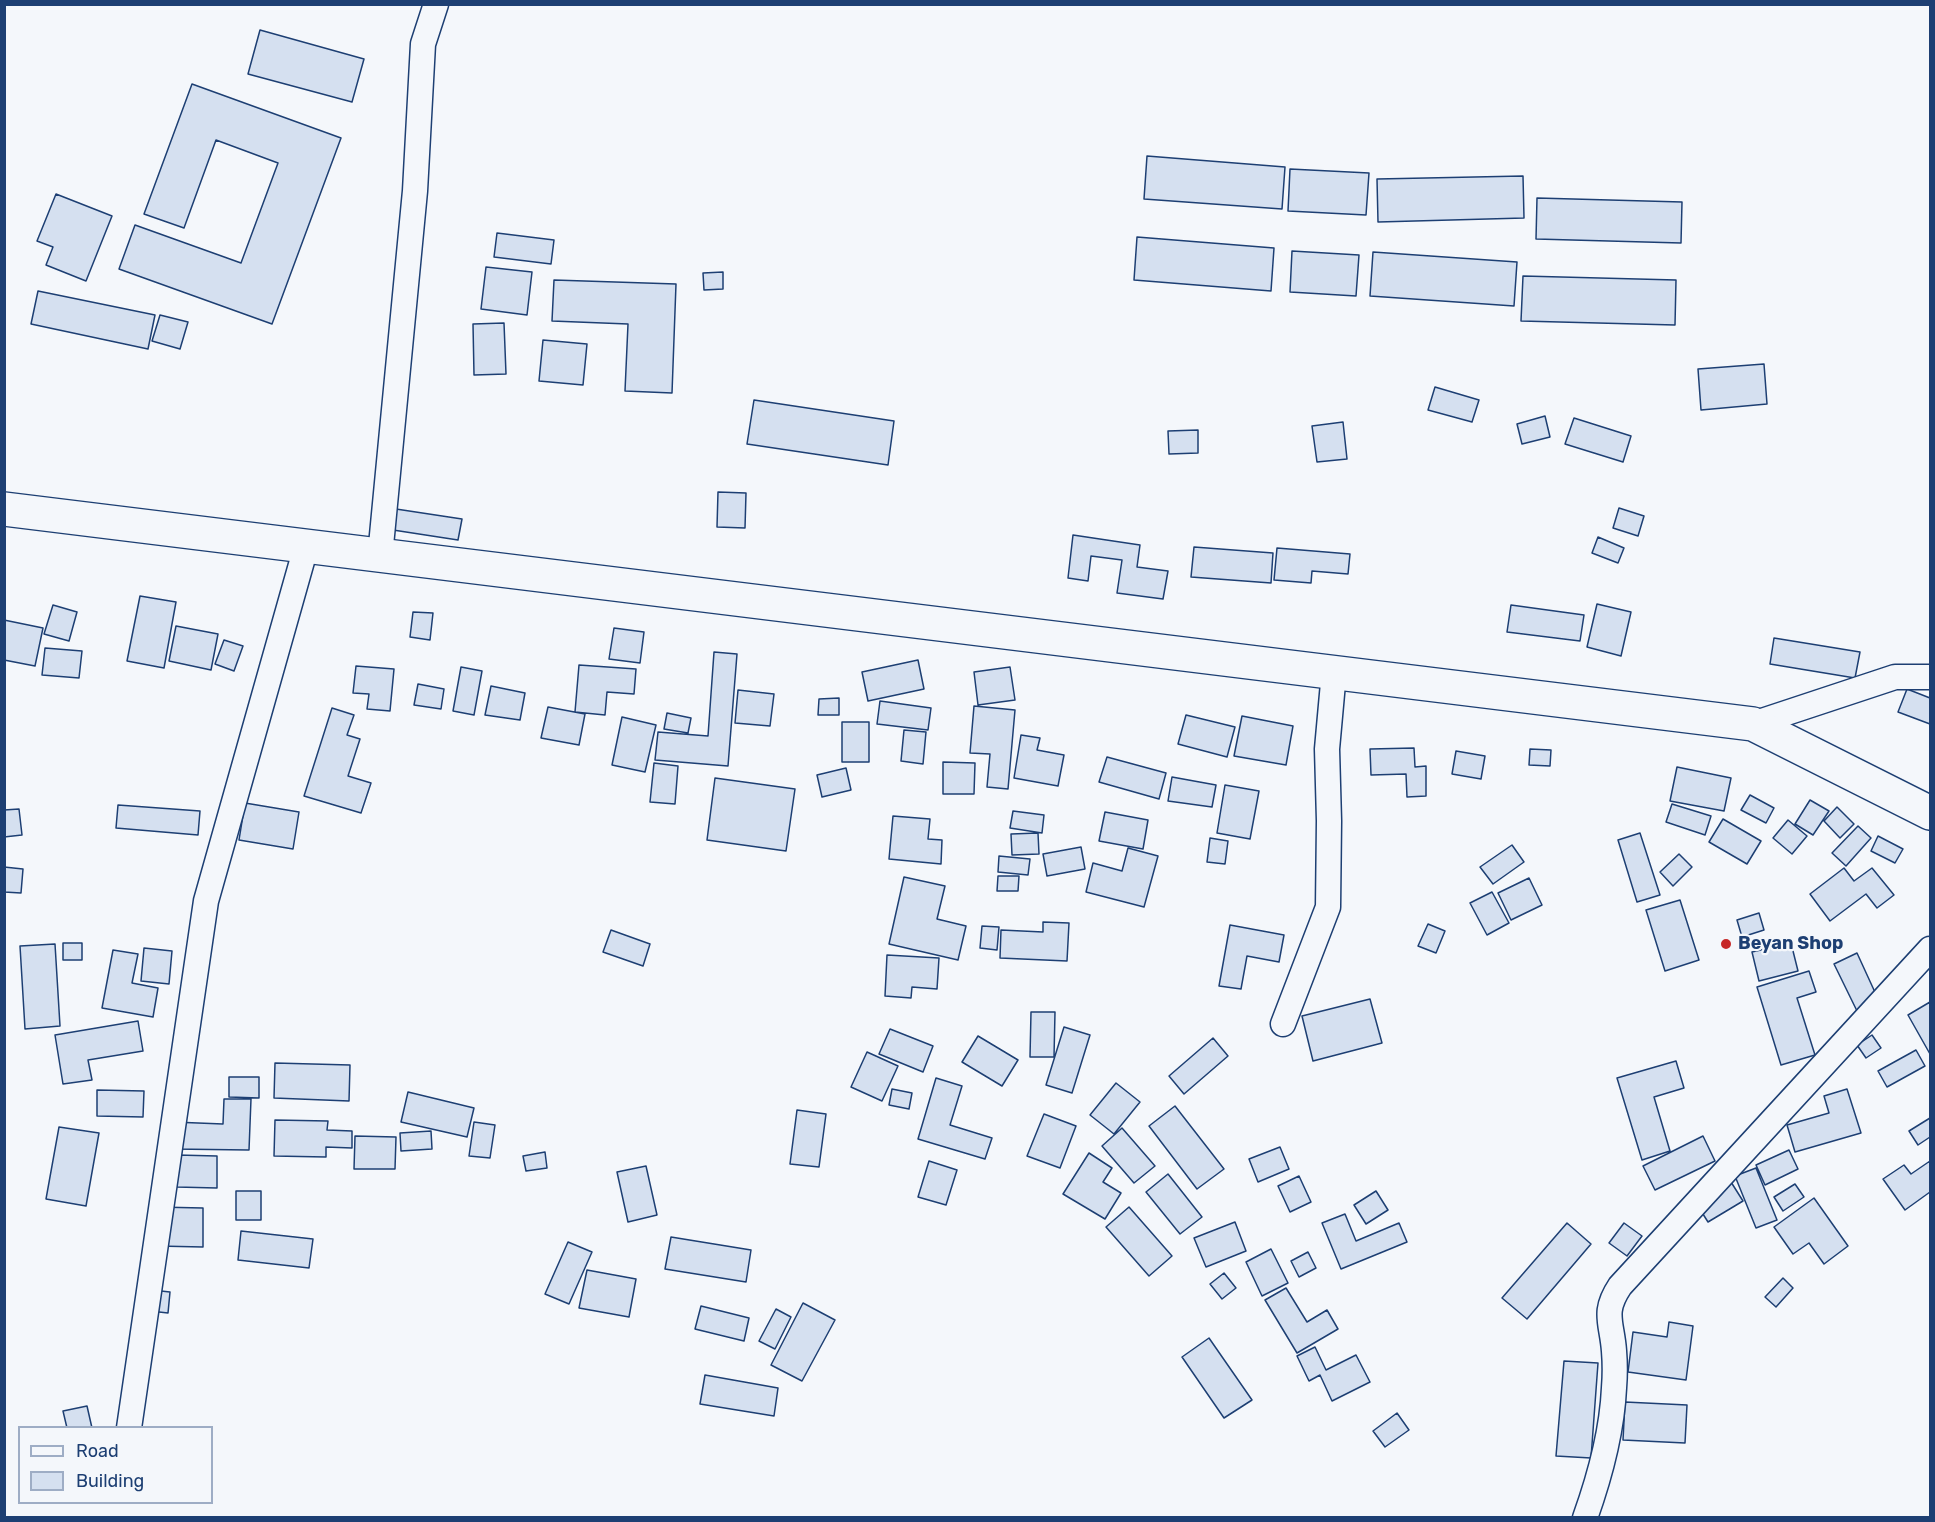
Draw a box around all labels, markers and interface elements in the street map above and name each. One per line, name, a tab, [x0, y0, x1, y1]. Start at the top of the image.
place label: Beyan Shop	[1738, 933, 1843, 955]
marker: Beyan Shop	[1719, 937, 1733, 951]
legend	[18, 1426, 213, 1504]
text: Road	[76, 1440, 119, 1462]
text: Building	[76, 1470, 144, 1492]

